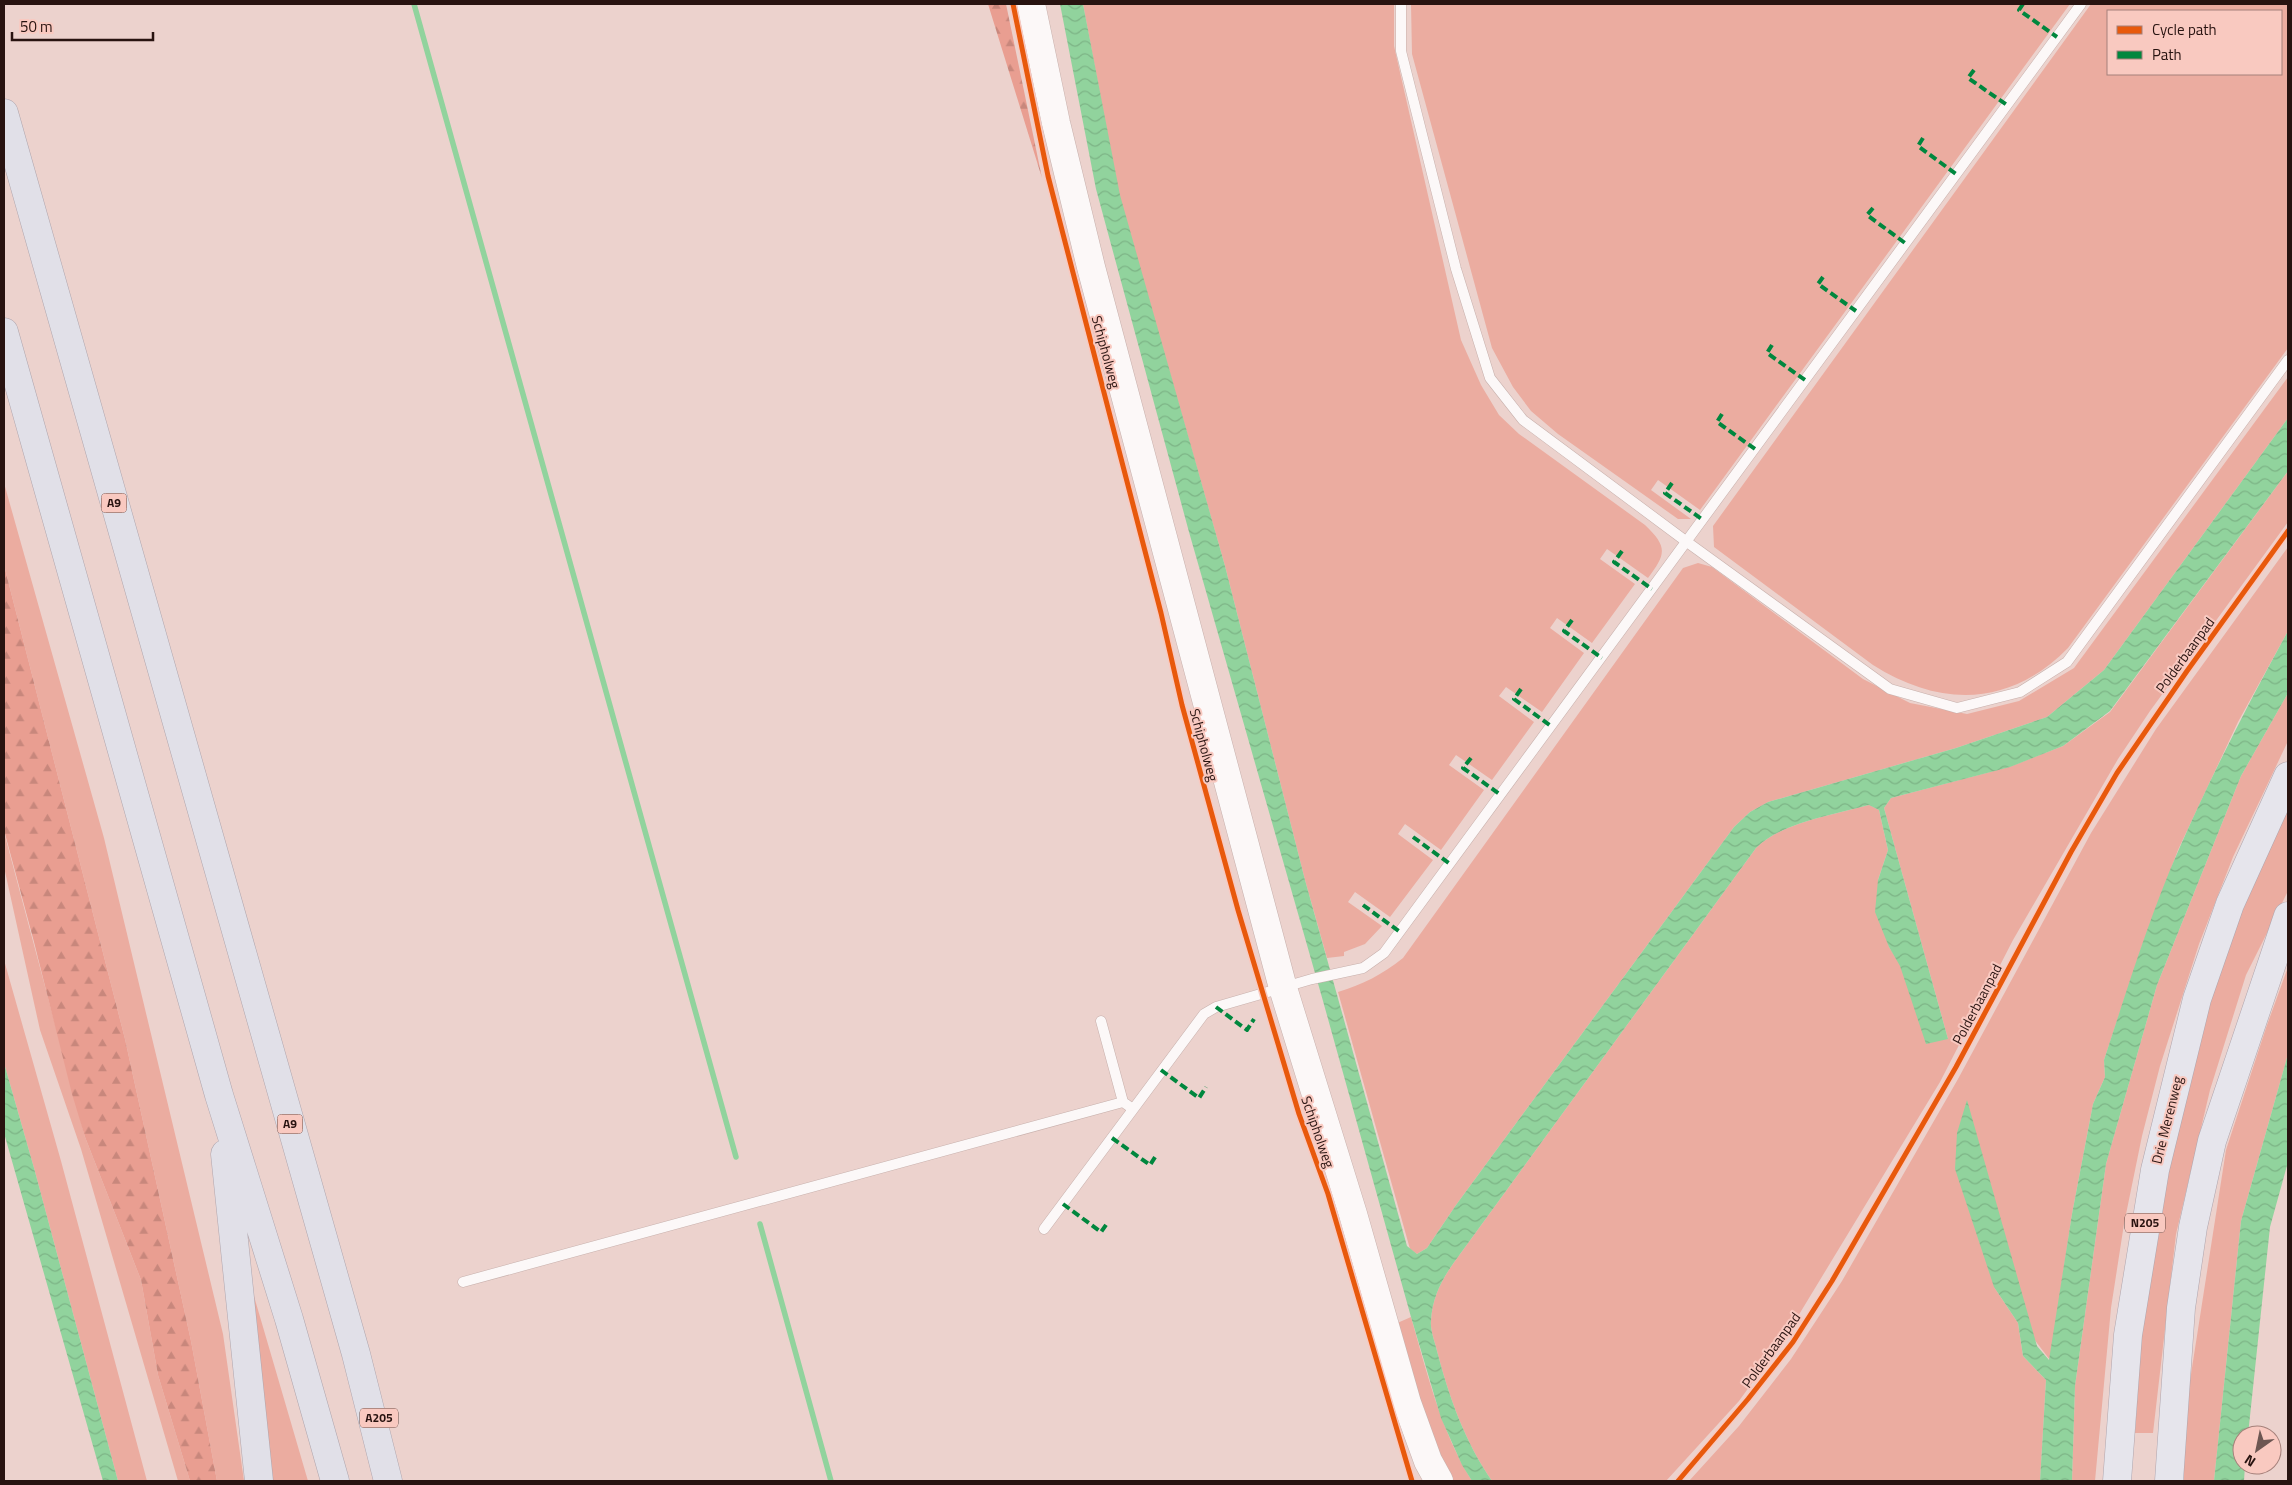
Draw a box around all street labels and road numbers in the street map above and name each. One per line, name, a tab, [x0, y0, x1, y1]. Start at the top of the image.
street label: Schipholweg	[1087, 313, 1126, 391]
road number: A9	[102, 493, 126, 512]
street label: Polderbaanpad	[2150, 613, 2219, 697]
street label: Schipholweg	[1185, 706, 1224, 784]
street label: Polderbaanpad	[1946, 960, 2007, 1048]
street label: Drie Merenweg	[2145, 1074, 2188, 1166]
street label: Schipholweg	[1296, 1093, 1341, 1171]
road number: A9	[278, 1114, 302, 1134]
road number: N205	[2125, 1214, 2165, 1232]
street label: Polderbaanpad	[1736, 1308, 1805, 1392]
road number: A205	[360, 1409, 398, 1428]

